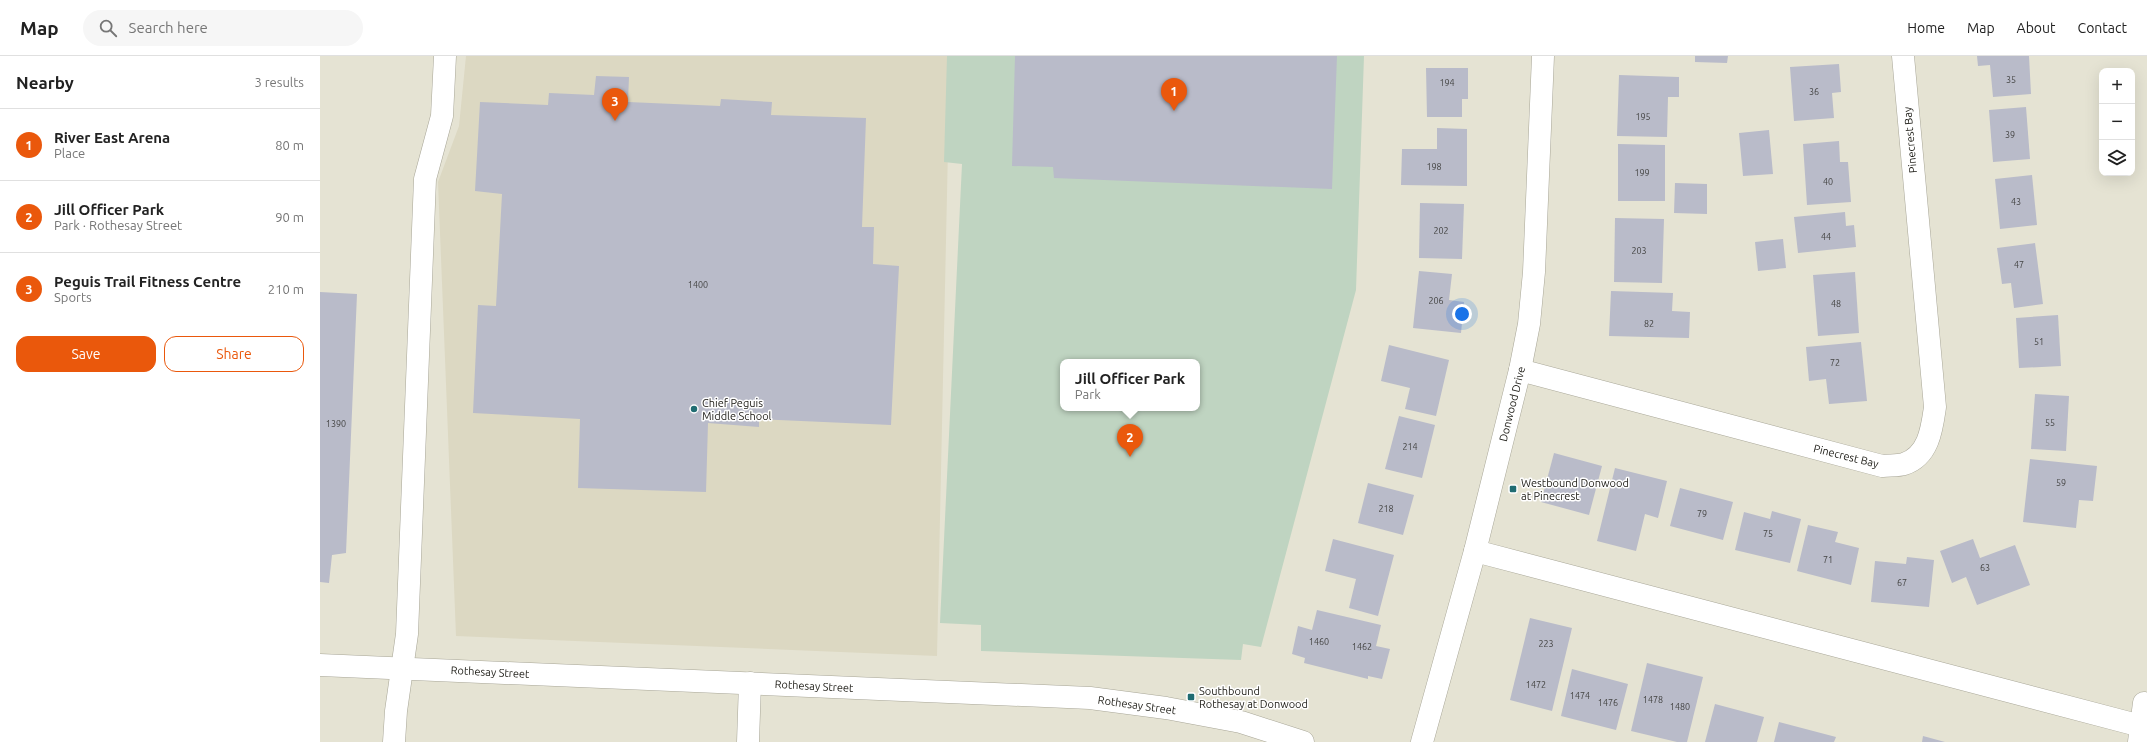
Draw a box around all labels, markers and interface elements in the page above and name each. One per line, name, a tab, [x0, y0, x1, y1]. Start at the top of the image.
search box	[83, 10, 363, 46]
text: Map	[20, 17, 59, 39]
icon: search	[97, 17, 119, 39]
text: Search here	[129, 19, 208, 36]
text: Home	[1907, 20, 1945, 36]
text: Map	[1967, 20, 1995, 36]
text: About	[2017, 20, 2056, 36]
text: Contact	[2078, 20, 2127, 36]
map controls	[2099, 68, 2135, 176]
button: +	[2099, 68, 2135, 104]
text: Nearby	[16, 73, 74, 92]
text: 3 results	[254, 75, 304, 89]
house number: 35	[2006, 75, 2016, 85]
pin: 1	[1161, 78, 1187, 111]
house number: 194	[1439, 78, 1455, 88]
house number: 36	[1809, 87, 1819, 97]
pin: 3	[602, 88, 628, 121]
button: −	[2099, 104, 2135, 140]
street label: Pinecrest Bay	[1901, 106, 1919, 174]
house number: 195	[1635, 112, 1651, 122]
text: River East Arena	[54, 129, 170, 146]
house number: 39	[2005, 130, 2015, 140]
text: 1	[25, 138, 33, 152]
text: 80 m	[275, 138, 304, 152]
button: layers	[2099, 140, 2135, 176]
text: Place	[54, 146, 85, 160]
house number: 198	[1426, 162, 1442, 172]
house number: 199	[1634, 168, 1650, 178]
house number: 40	[1823, 177, 1833, 187]
house number: 43	[2011, 197, 2021, 207]
text: Jill Officer Park	[54, 201, 164, 218]
text: 2	[25, 210, 33, 224]
text: 90 m	[275, 210, 304, 224]
text: Park · Rothesay Street	[54, 218, 182, 232]
house number: 202	[1433, 226, 1449, 236]
house number: 44	[1821, 232, 1831, 242]
house number: 203	[1631, 246, 1647, 256]
house number: 47	[2014, 260, 2024, 270]
text: Peguis Trail Fitness Centre	[54, 273, 241, 290]
house number: 1400	[688, 280, 708, 290]
text: 3	[25, 282, 33, 296]
text: 210 m	[268, 282, 304, 296]
text: Sports	[54, 290, 92, 304]
house number: 206	[1428, 296, 1444, 306]
house number: 48	[1831, 299, 1841, 309]
your location	[1452, 304, 1472, 324]
house number: 82	[1644, 319, 1654, 329]
button: Save	[16, 336, 156, 372]
button: Share	[164, 336, 304, 372]
house number: 51	[2034, 337, 2044, 347]
house number: 72	[1830, 358, 1840, 368]
popup	[1060, 359, 1200, 411]
street label: Donwood Drive	[1497, 365, 1527, 443]
text: Jill Officer Park	[1075, 370, 1185, 387]
text: Park	[1075, 387, 1101, 401]
place label: Chief Peguis Middle School	[702, 397, 772, 422]
marker: Chief Peguis Middle School	[689, 404, 699, 414]
house number: 55	[2045, 418, 2055, 428]
house number: 1390	[326, 419, 346, 429]
pin: 2	[1117, 424, 1143, 457]
house number: 214	[1402, 442, 1418, 452]
street label: Pinecrest Bay	[1812, 442, 1880, 470]
place label: Westbound Donwood at Pinecrest	[1521, 477, 1629, 502]
house number: 59	[2056, 478, 2066, 488]
marker: Westbound Donwood at Pinecrest	[1508, 484, 1518, 494]
house number: 218	[1378, 504, 1394, 514]
house number: 79	[1697, 509, 1707, 519]
house number: 75	[1763, 529, 1773, 539]
house number: 71	[1823, 555, 1833, 565]
house number: 63	[1980, 563, 1990, 573]
house number: 67	[1897, 578, 1907, 588]
house number: 1460	[1309, 637, 1329, 647]
house number: 223	[1538, 639, 1554, 649]
house number: 1462	[1352, 642, 1372, 652]
street label: Rothesay Street	[450, 664, 530, 680]
street label: Rothesay Street	[774, 678, 854, 694]
house number: 1472	[1526, 680, 1546, 690]
place label: Southbound Rothesay at Donwood	[1199, 685, 1308, 710]
house number: 1474	[1570, 691, 1590, 701]
marker: Southbound Rothesay at Donwood	[1186, 692, 1196, 702]
street label: Rothesay Street	[1097, 694, 1178, 717]
house number: 1478	[1643, 695, 1663, 705]
house number: 1476	[1598, 698, 1618, 708]
house number: 1480	[1670, 702, 1690, 712]

